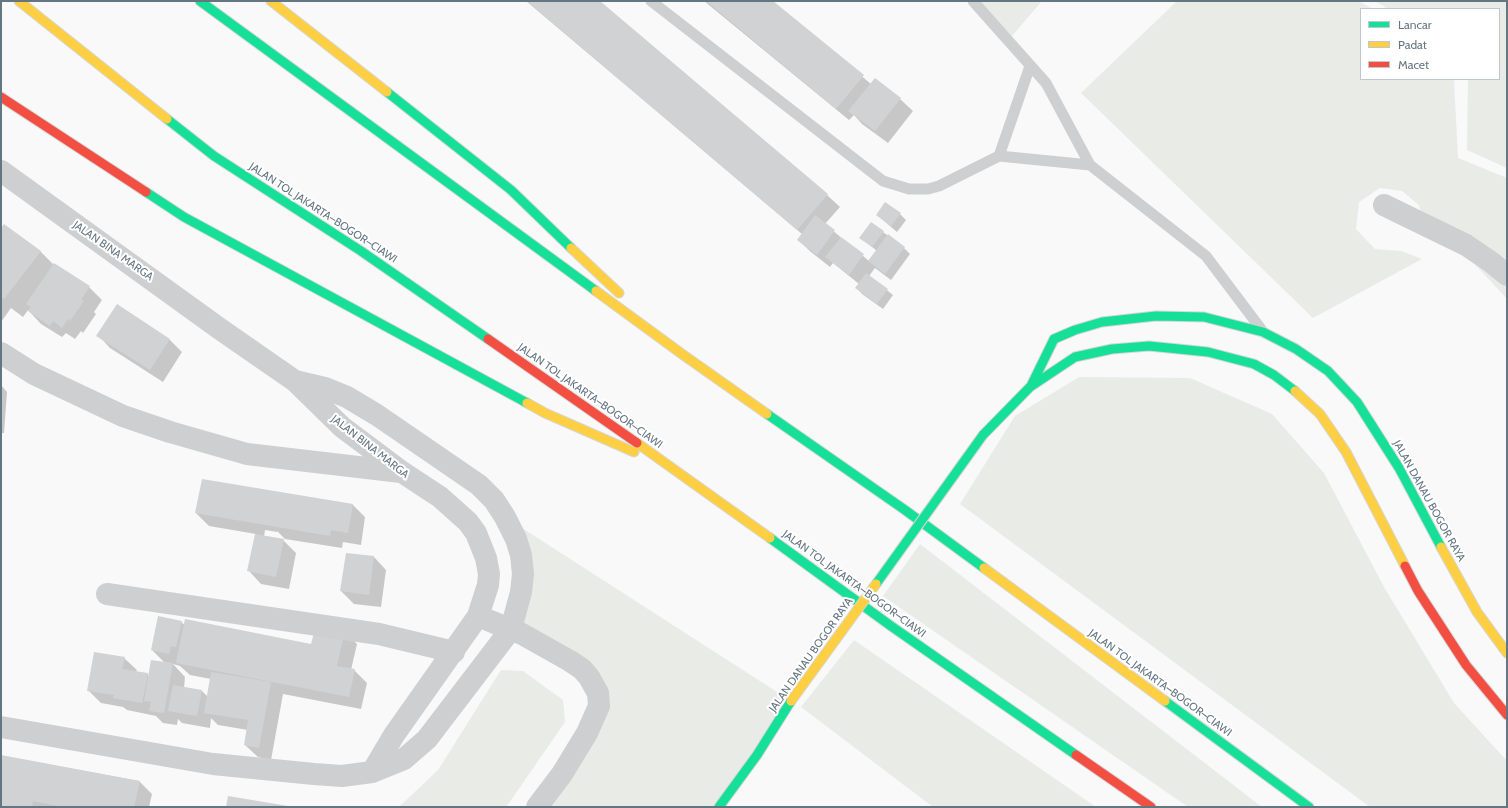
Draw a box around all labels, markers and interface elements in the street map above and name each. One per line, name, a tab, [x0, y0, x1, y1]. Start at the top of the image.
legend	[1360, 8, 1500, 80]
text: Lancar	[1398, 17, 1431, 32]
text: Padat	[1398, 37, 1427, 52]
text: Macet	[1398, 57, 1429, 72]
street label: JALAN TOL JAKARTA–BOGOR–CIAWI	[246, 160, 400, 266]
street label: JALAN BINA MARGA	[70, 218, 156, 284]
street label: JALAN TOL JAKARTA–BOGOR–CIAWI	[515, 341, 665, 451]
street label: JALAN BINA MARGA	[329, 413, 411, 481]
street label: JALAN DANAU BOGOR RAYA	[1390, 438, 1468, 564]
street label: JALAN TOL JAKARTA–BOGOR–CIAWI	[780, 528, 928, 640]
street label: JALAN DANAU BOGOR RAYA	[766, 595, 856, 715]
street label: JALAN TOL JAKARTA–BOGOR–CIAWI	[1086, 627, 1234, 739]

